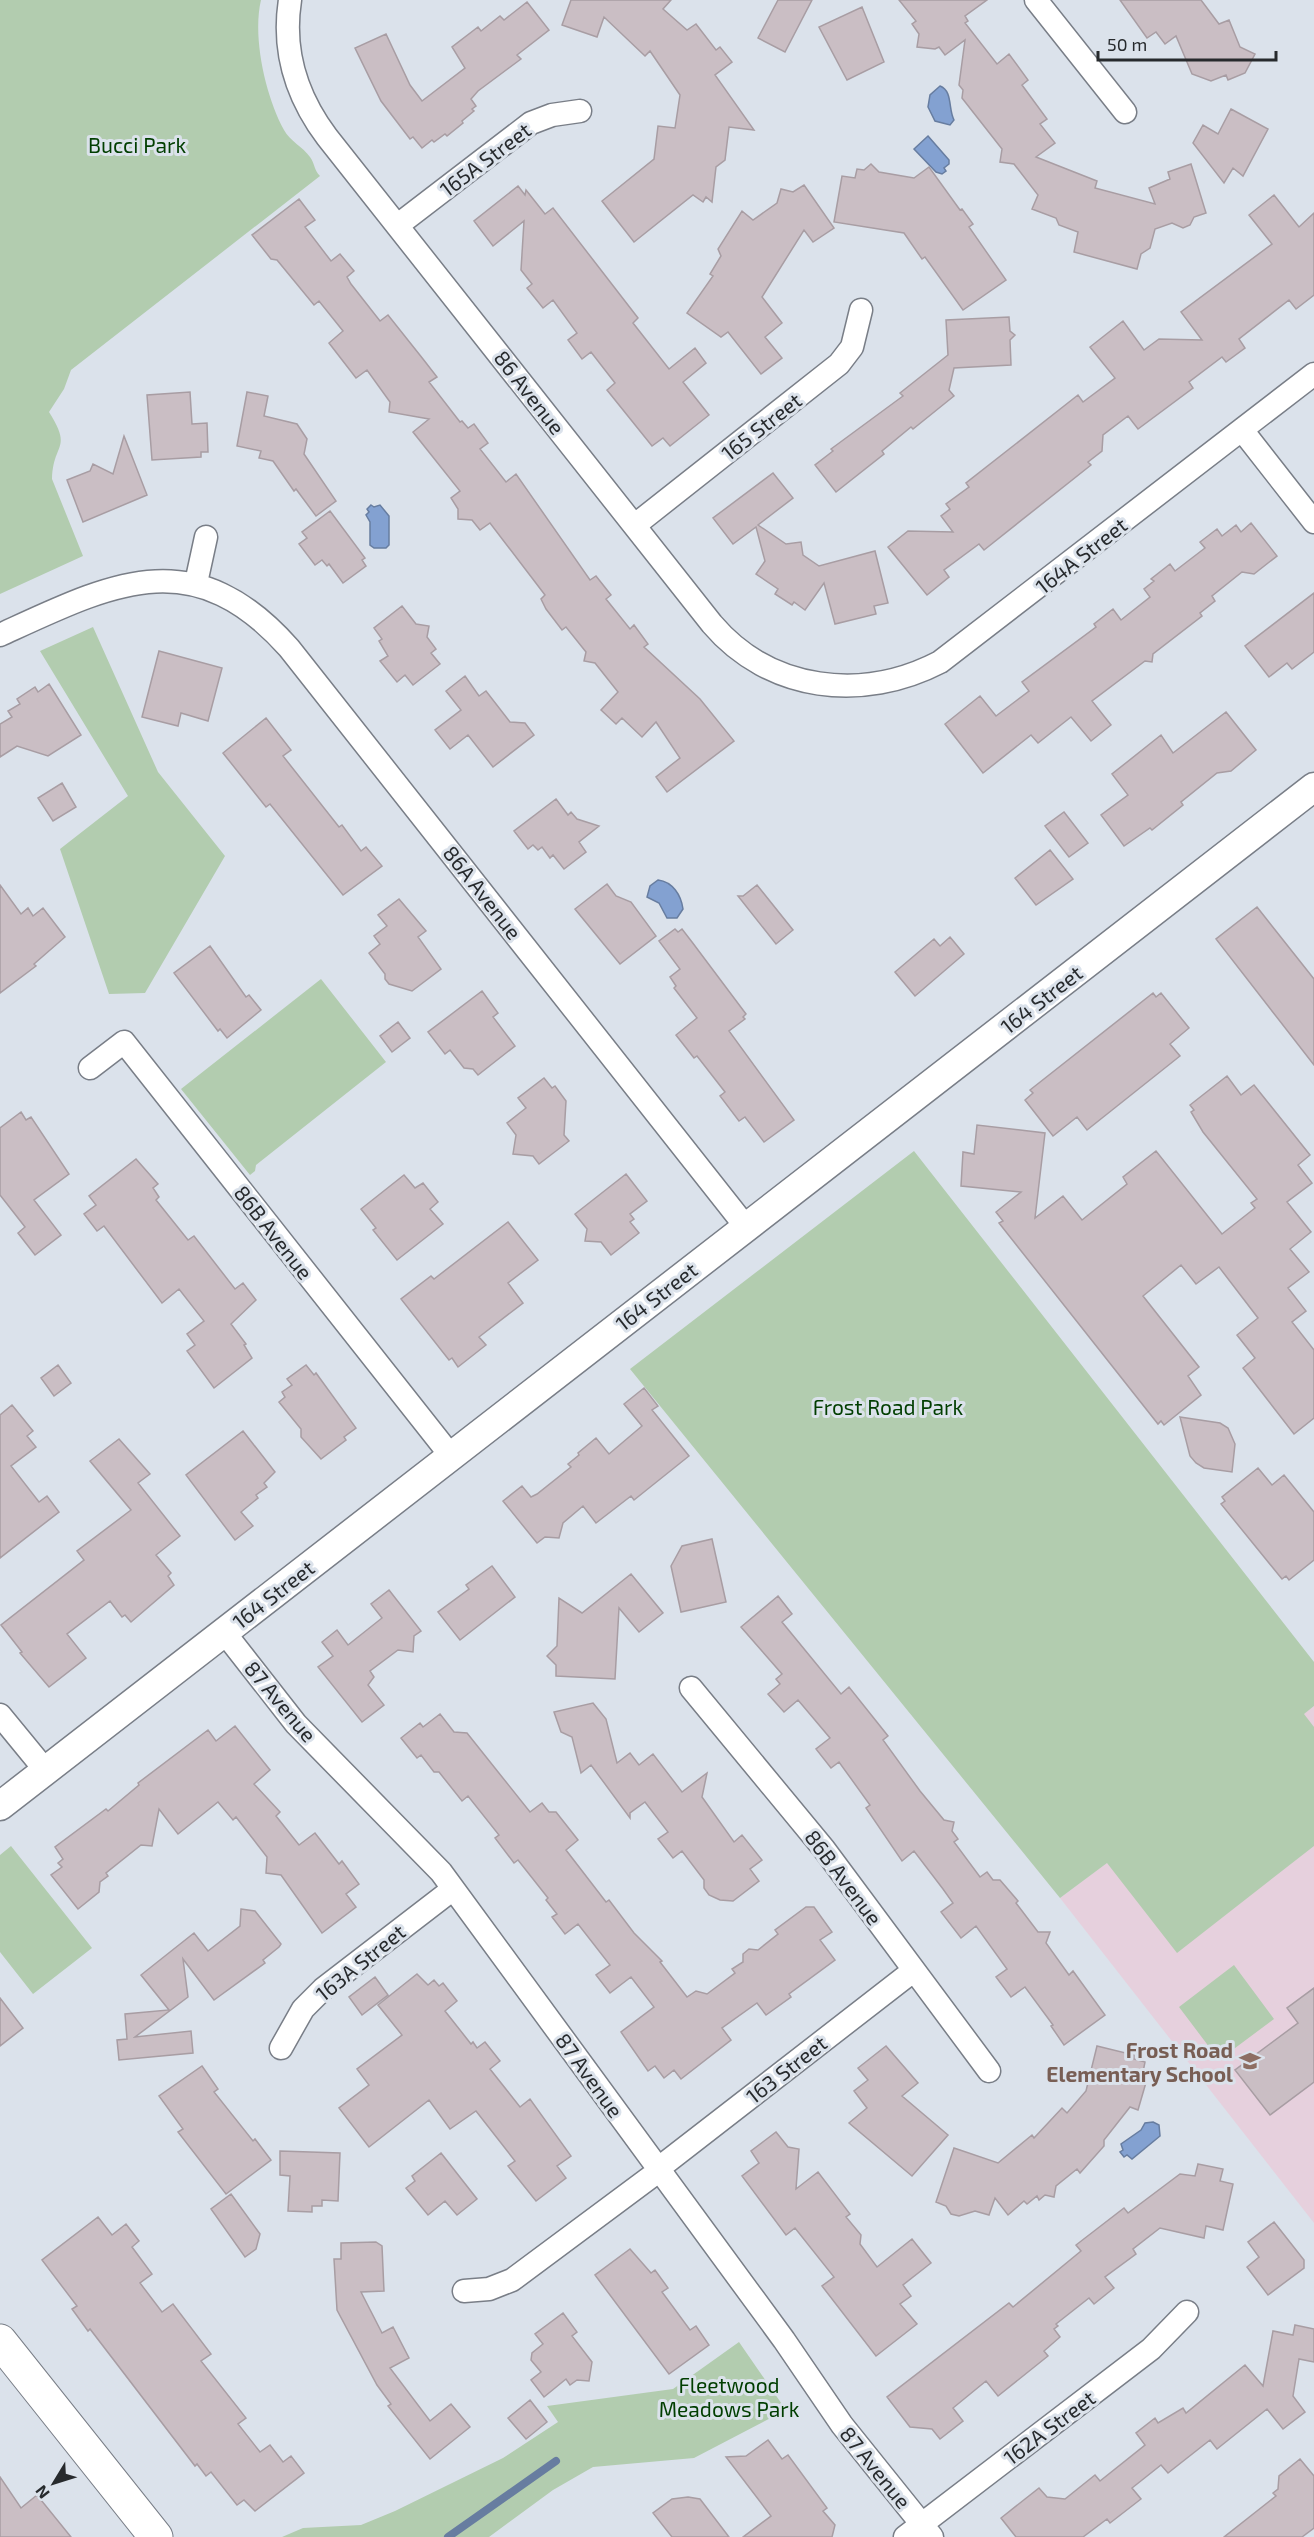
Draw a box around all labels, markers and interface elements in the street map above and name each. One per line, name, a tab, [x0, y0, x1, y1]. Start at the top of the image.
scale bar	[1098, 24, 1276, 62]
text: 50 m	[1107, 33, 1147, 55]
street label: 165A Street	[435, 117, 535, 201]
park label: Bucci Park	[88, 132, 186, 157]
street label: 86 Avenue	[490, 345, 570, 439]
street label: 165 Street	[716, 387, 806, 465]
street label: 164A Street	[1030, 512, 1132, 598]
street label: 86A Avenue	[439, 840, 527, 944]
street label: 164 Street	[995, 959, 1087, 1039]
street label: 86B Avenue	[230, 1180, 318, 1284]
street label: 164 Street	[610, 1256, 702, 1336]
park label: Frost Road Park	[813, 1394, 963, 1419]
street label: 164 Street	[227, 1554, 319, 1634]
street label: 87 Avenue	[240, 1655, 322, 1747]
street label: 86B Avenue	[800, 1825, 888, 1929]
street label: 163A Street	[310, 1918, 410, 2006]
street label: 87 Avenue	[551, 2028, 629, 2122]
street label: 163 Street	[741, 2030, 831, 2108]
place label: Frost Road Elementary School	[1046, 2037, 1233, 2087]
school or university icon: Frost Road Elementary School	[1238, 2049, 1262, 2073]
park label: Fleetwood Meadows Park	[659, 2372, 800, 2421]
street label: 162A Street	[998, 2385, 1100, 2469]
street label: 87 Avenue	[835, 2421, 917, 2513]
north arrow	[24, 2453, 84, 2513]
text: N	[31, 2482, 53, 2503]

